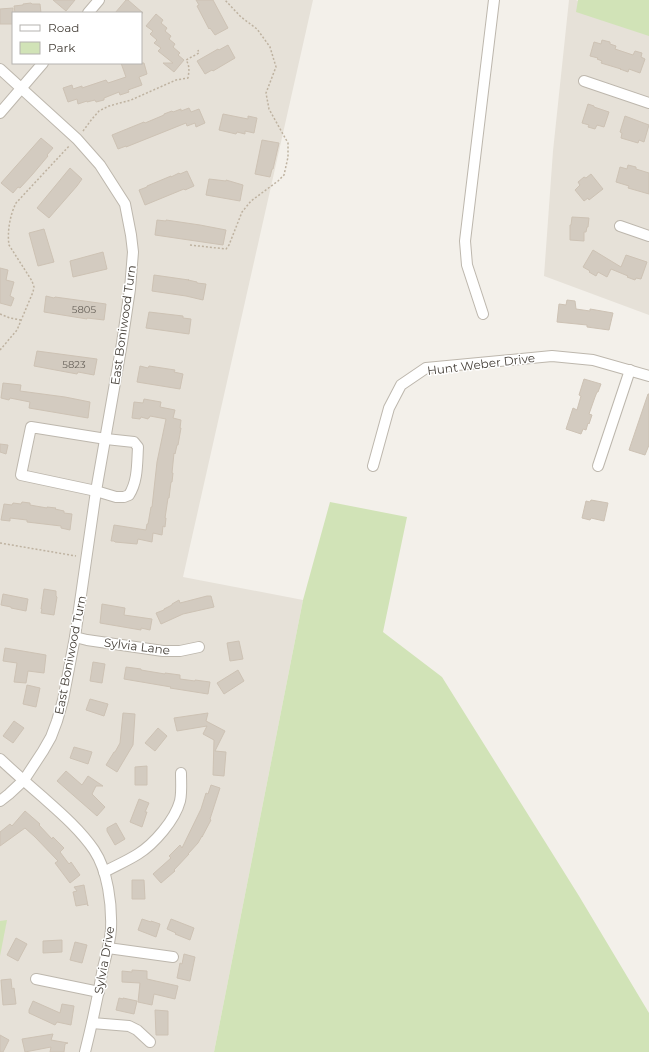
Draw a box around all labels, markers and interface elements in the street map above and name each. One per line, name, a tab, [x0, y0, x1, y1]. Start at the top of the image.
legend	[12, 12, 142, 64]
text: Road	[48, 20, 79, 35]
text: Park	[48, 40, 76, 55]
street label: East Boniwood Turn	[107, 264, 139, 386]
house number: 5805	[72, 303, 96, 316]
street label: Hunt Weber Drive	[426, 350, 536, 378]
house number: 5823	[62, 358, 86, 371]
street label: East Boniwood Turn	[51, 594, 89, 716]
street label: Sylvia Lane	[103, 634, 171, 658]
street label: Sylvia Drive	[91, 925, 117, 995]

